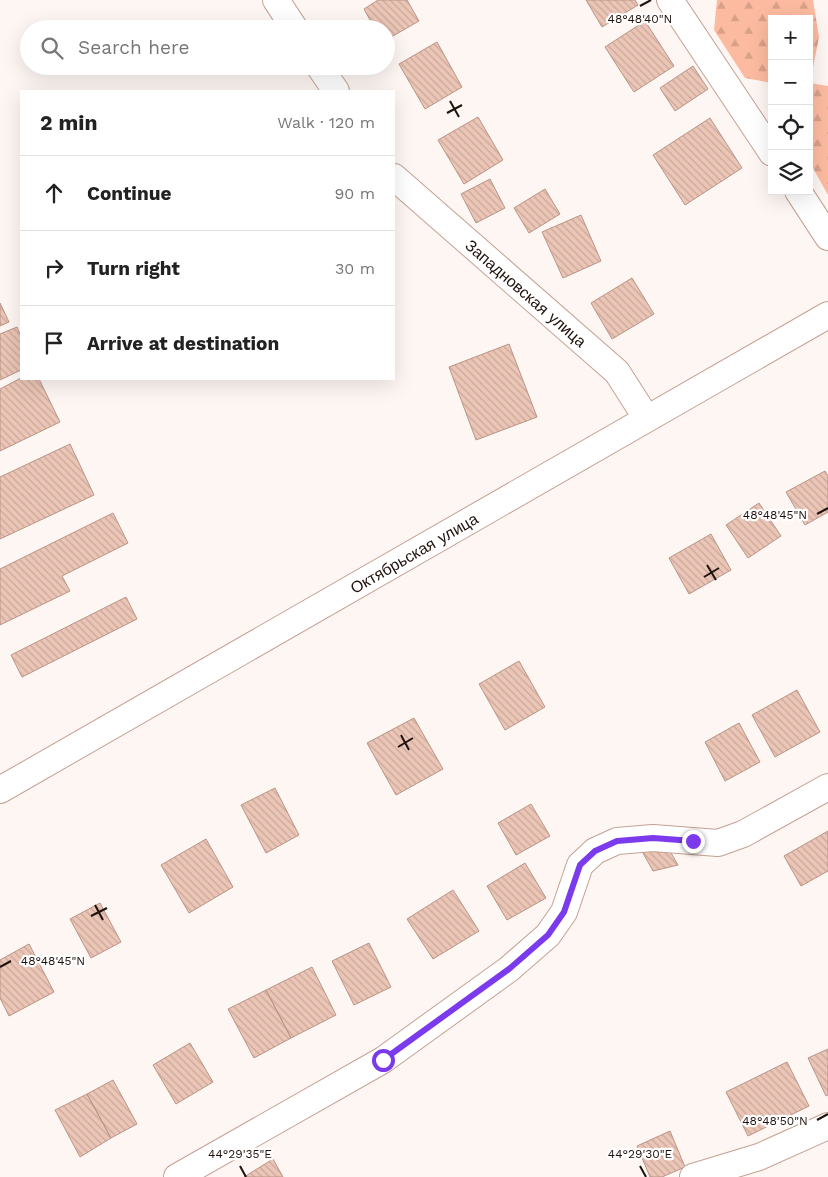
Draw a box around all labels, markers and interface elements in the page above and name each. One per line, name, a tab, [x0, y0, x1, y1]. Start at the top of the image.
text: 48°48'40"N	[608, 12, 672, 26]
map controls	[768, 15, 813, 195]
button: +	[768, 15, 813, 60]
search box	[20, 20, 395, 75]
icon: search	[38, 34, 66, 62]
text: Search here	[78, 36, 189, 59]
button: −	[768, 60, 813, 105]
button: locate	[768, 105, 813, 150]
text: 2 min	[40, 110, 97, 135]
text: Walk · 120 m	[277, 113, 375, 132]
button: layers	[768, 150, 813, 195]
icon: ahead	[40, 179, 68, 207]
text: Continue	[87, 182, 171, 205]
text: 90 m	[334, 184, 375, 203]
street label: Западновская улица	[461, 236, 590, 351]
icon: right	[40, 254, 68, 282]
text: Turn right	[87, 257, 180, 280]
text: 30 m	[335, 259, 375, 278]
icon: arrive	[40, 329, 68, 357]
text: Arrive at destination	[87, 332, 279, 355]
text: 48°48'45"N	[743, 508, 807, 522]
street label: Октябрьская улица	[347, 509, 482, 598]
route end	[682, 830, 705, 853]
text: 48°48'45"N	[21, 954, 85, 968]
route start	[372, 1049, 395, 1072]
text: 48°48'50"N	[742, 1114, 808, 1128]
text: 44°29'35"E	[208, 1147, 272, 1161]
text: 44°29'30"E	[608, 1147, 673, 1161]

